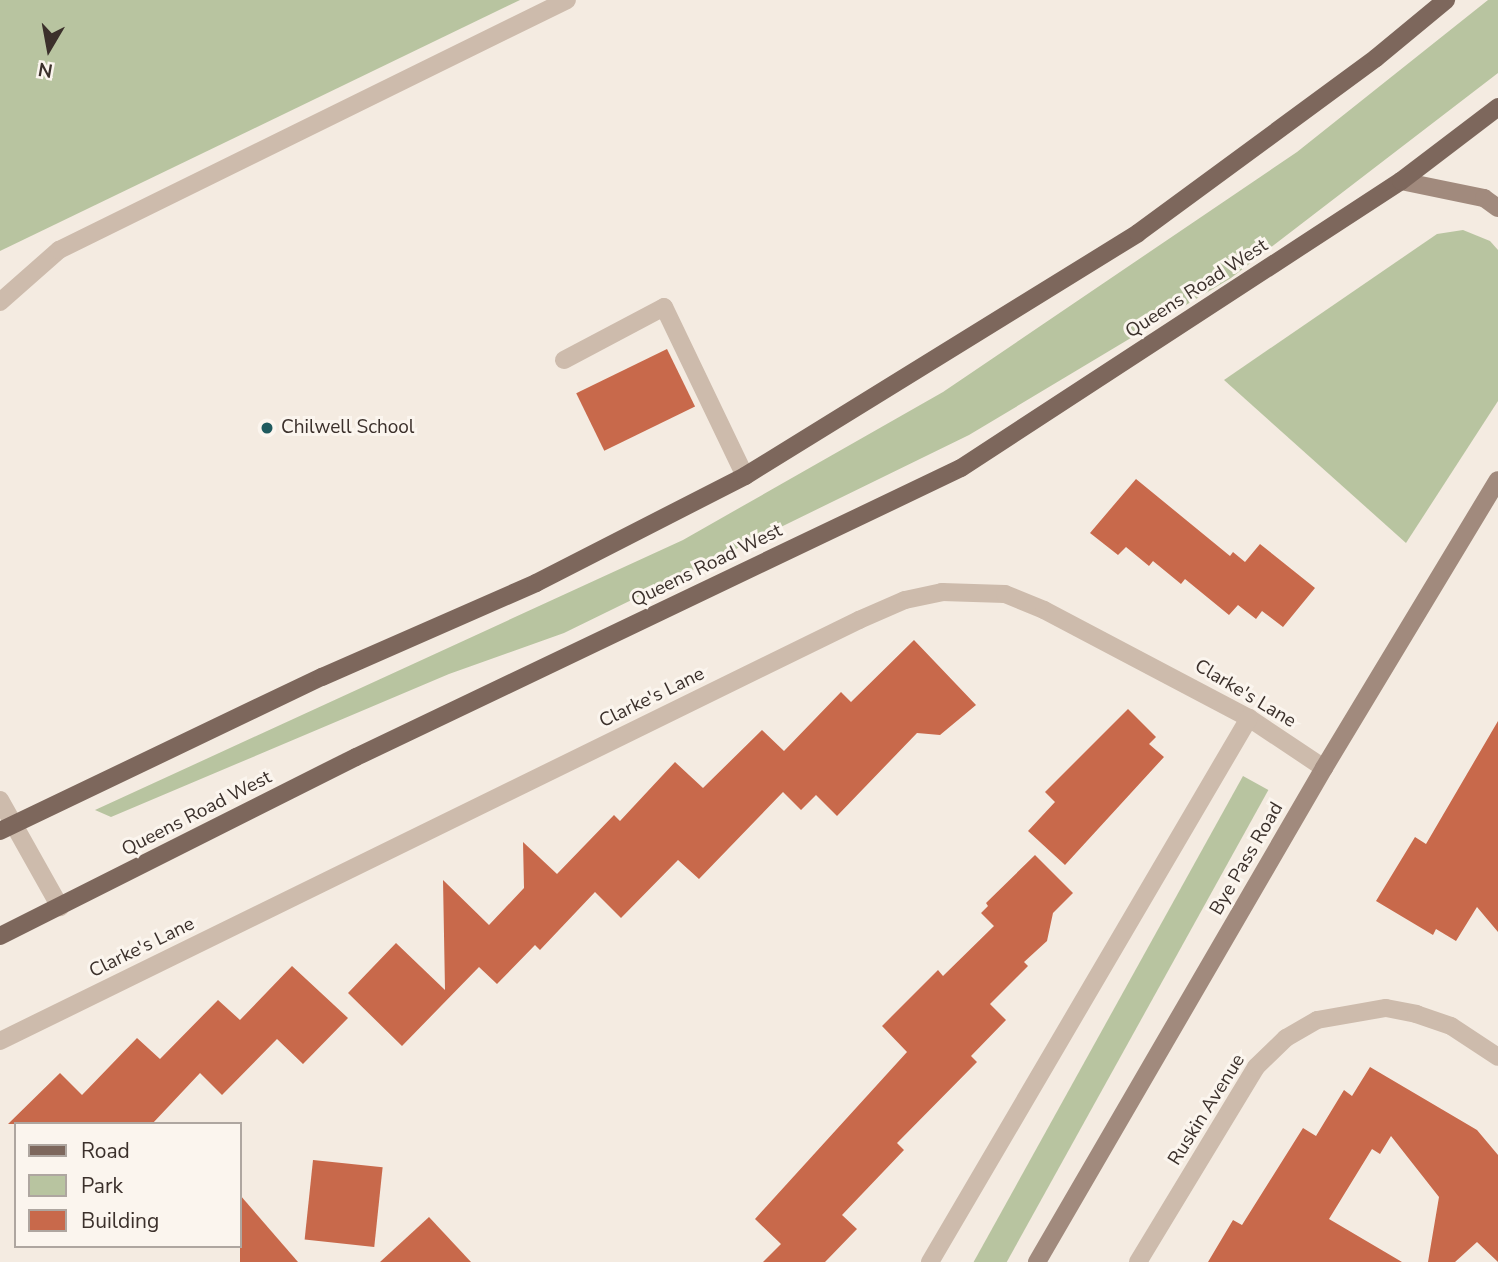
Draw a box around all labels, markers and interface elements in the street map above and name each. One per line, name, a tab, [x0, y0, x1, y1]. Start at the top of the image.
north arrow	[14, 14, 84, 84]
text: N	[36, 56, 55, 84]
street label: Queens Road West	[1122, 235, 1272, 343]
place label: Chilwell School	[281, 417, 414, 439]
marker: Chilwell School	[259, 420, 275, 436]
street label: Queens Road West	[628, 520, 786, 612]
street label: Clarke's Lane	[1190, 655, 1300, 733]
street label: Clarke's Lane	[596, 663, 708, 733]
street label: Queens Road West	[118, 766, 276, 862]
street label: Bye Pass Road	[1206, 799, 1288, 919]
street label: Clarke's Lane	[86, 913, 198, 983]
street label: Ruskin Avenue	[1164, 1050, 1250, 1170]
legend	[14, 1122, 242, 1248]
text: Road	[81, 1137, 130, 1165]
text: Park	[81, 1172, 123, 1200]
text: Building	[81, 1207, 159, 1235]

